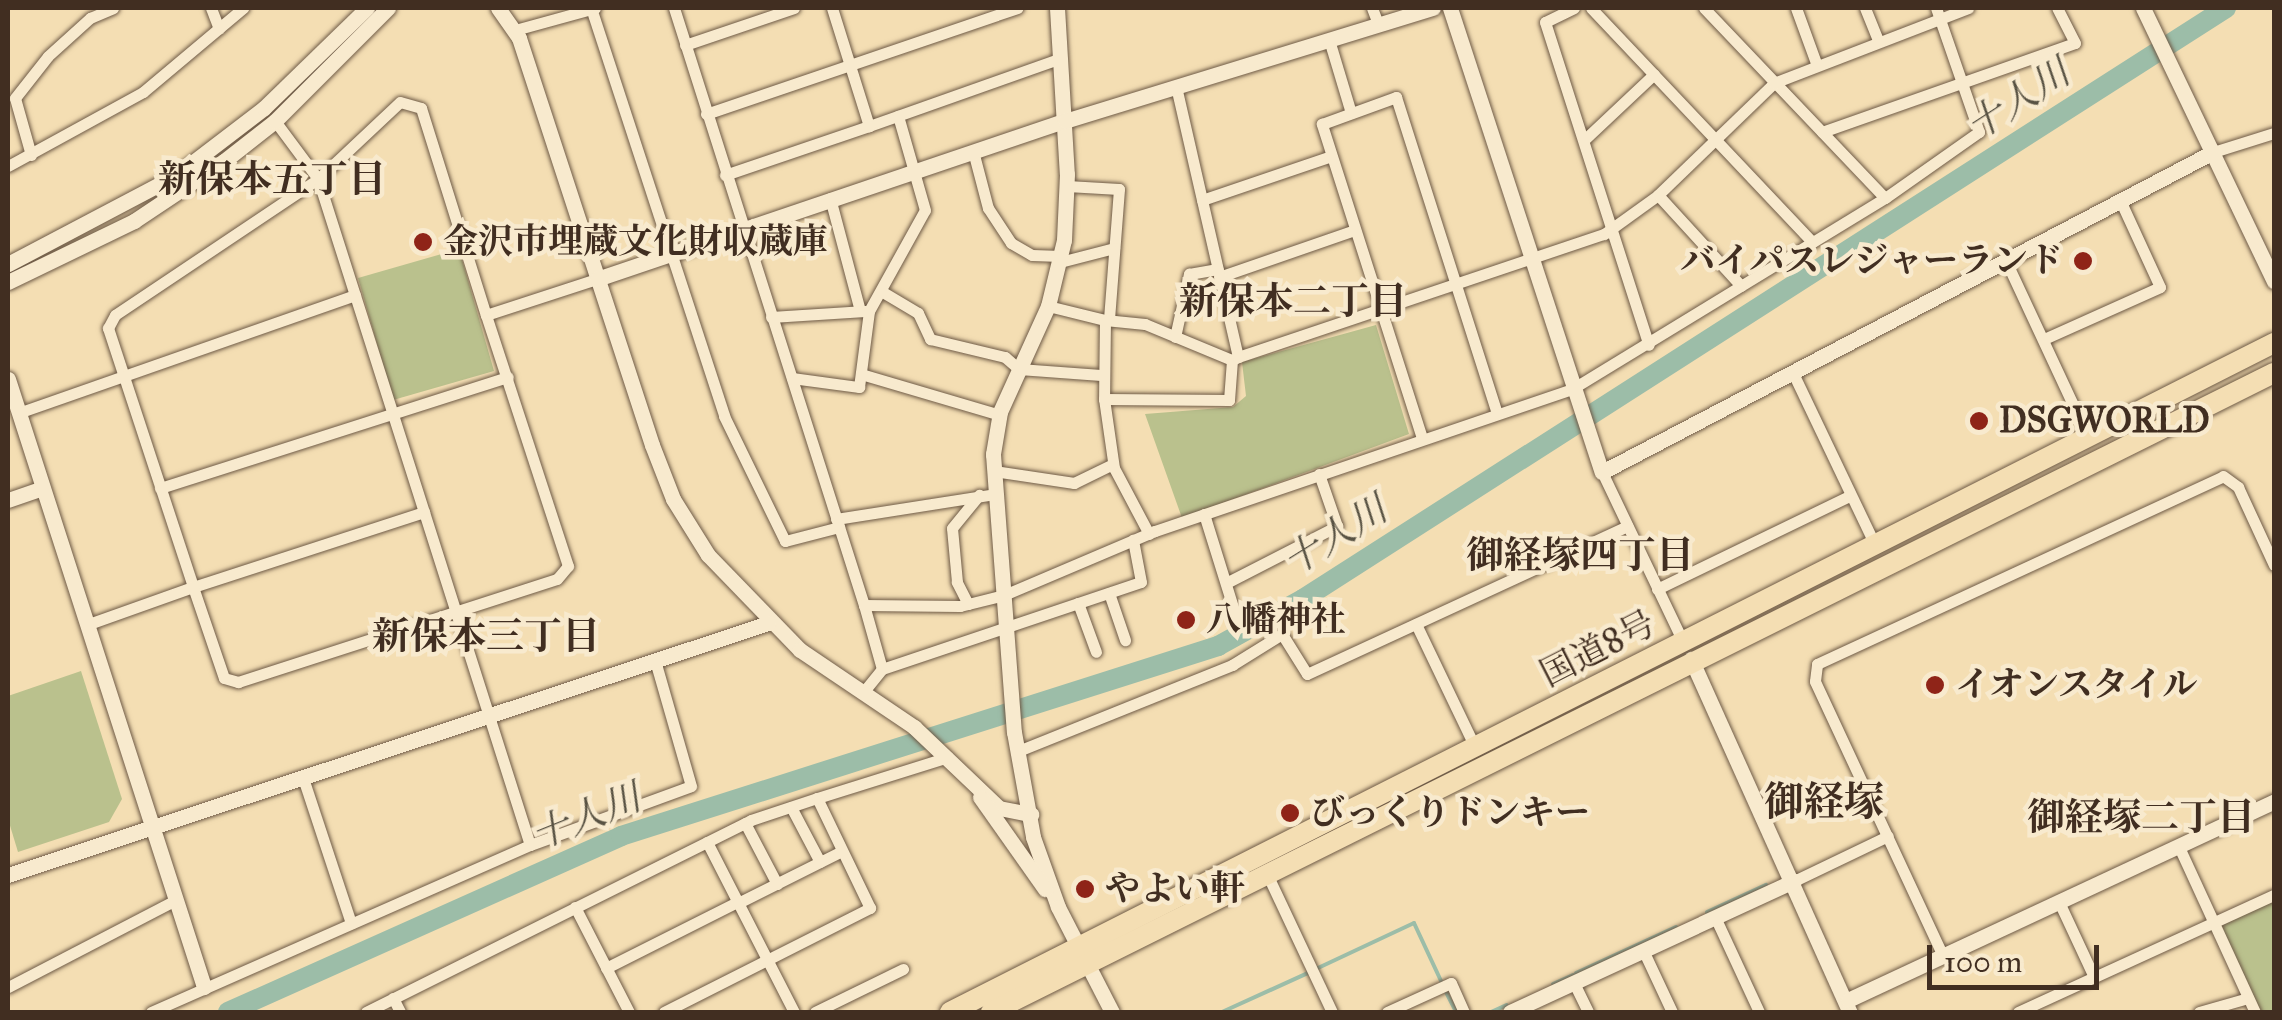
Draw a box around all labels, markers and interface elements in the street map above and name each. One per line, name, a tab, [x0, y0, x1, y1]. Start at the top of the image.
water label: 十人川	[1958, 50, 2078, 150]
district label: 新保本五丁目	[158, 157, 386, 203]
place label: 金沢市埋蔵文化財収蔵庫	[443, 221, 828, 263]
marker: 金沢市埋蔵文化財収蔵庫	[412, 231, 434, 253]
place label: バイパスレジャーランド	[1678, 240, 2063, 282]
marker: バイパスレジャーランド	[2072, 250, 2094, 272]
district label: 新保本二丁目	[1179, 279, 1407, 325]
place label: DSGWORLD	[1999, 400, 2210, 442]
marker: DSGWORLD	[1968, 410, 1990, 432]
water label: 十人川	[1275, 486, 1395, 586]
district label: 御経塚四丁目	[1466, 533, 1694, 579]
place label: 八幡神社	[1206, 599, 1346, 641]
street label: 国道8号	[1533, 602, 1663, 696]
marker: 八幡神社	[1175, 609, 1197, 631]
district label: 新保本三丁目	[372, 614, 600, 660]
place label: イオンスタイル	[1955, 664, 2200, 706]
marker: イオンスタイル	[1924, 674, 1946, 696]
water label: 十人川	[525, 775, 647, 859]
district label: 御経塚	[1764, 778, 1884, 826]
place label: びっくりドンキー	[1310, 792, 1590, 834]
district label: 御経塚二丁目	[2027, 795, 2255, 841]
marker: びっくりドンキー	[1279, 802, 1301, 824]
place label: やよい軒	[1105, 868, 1245, 910]
marker: やよい軒	[1074, 878, 1096, 900]
scale bar	[1932, 925, 2104, 987]
text: 100 m	[1944, 944, 2022, 980]

